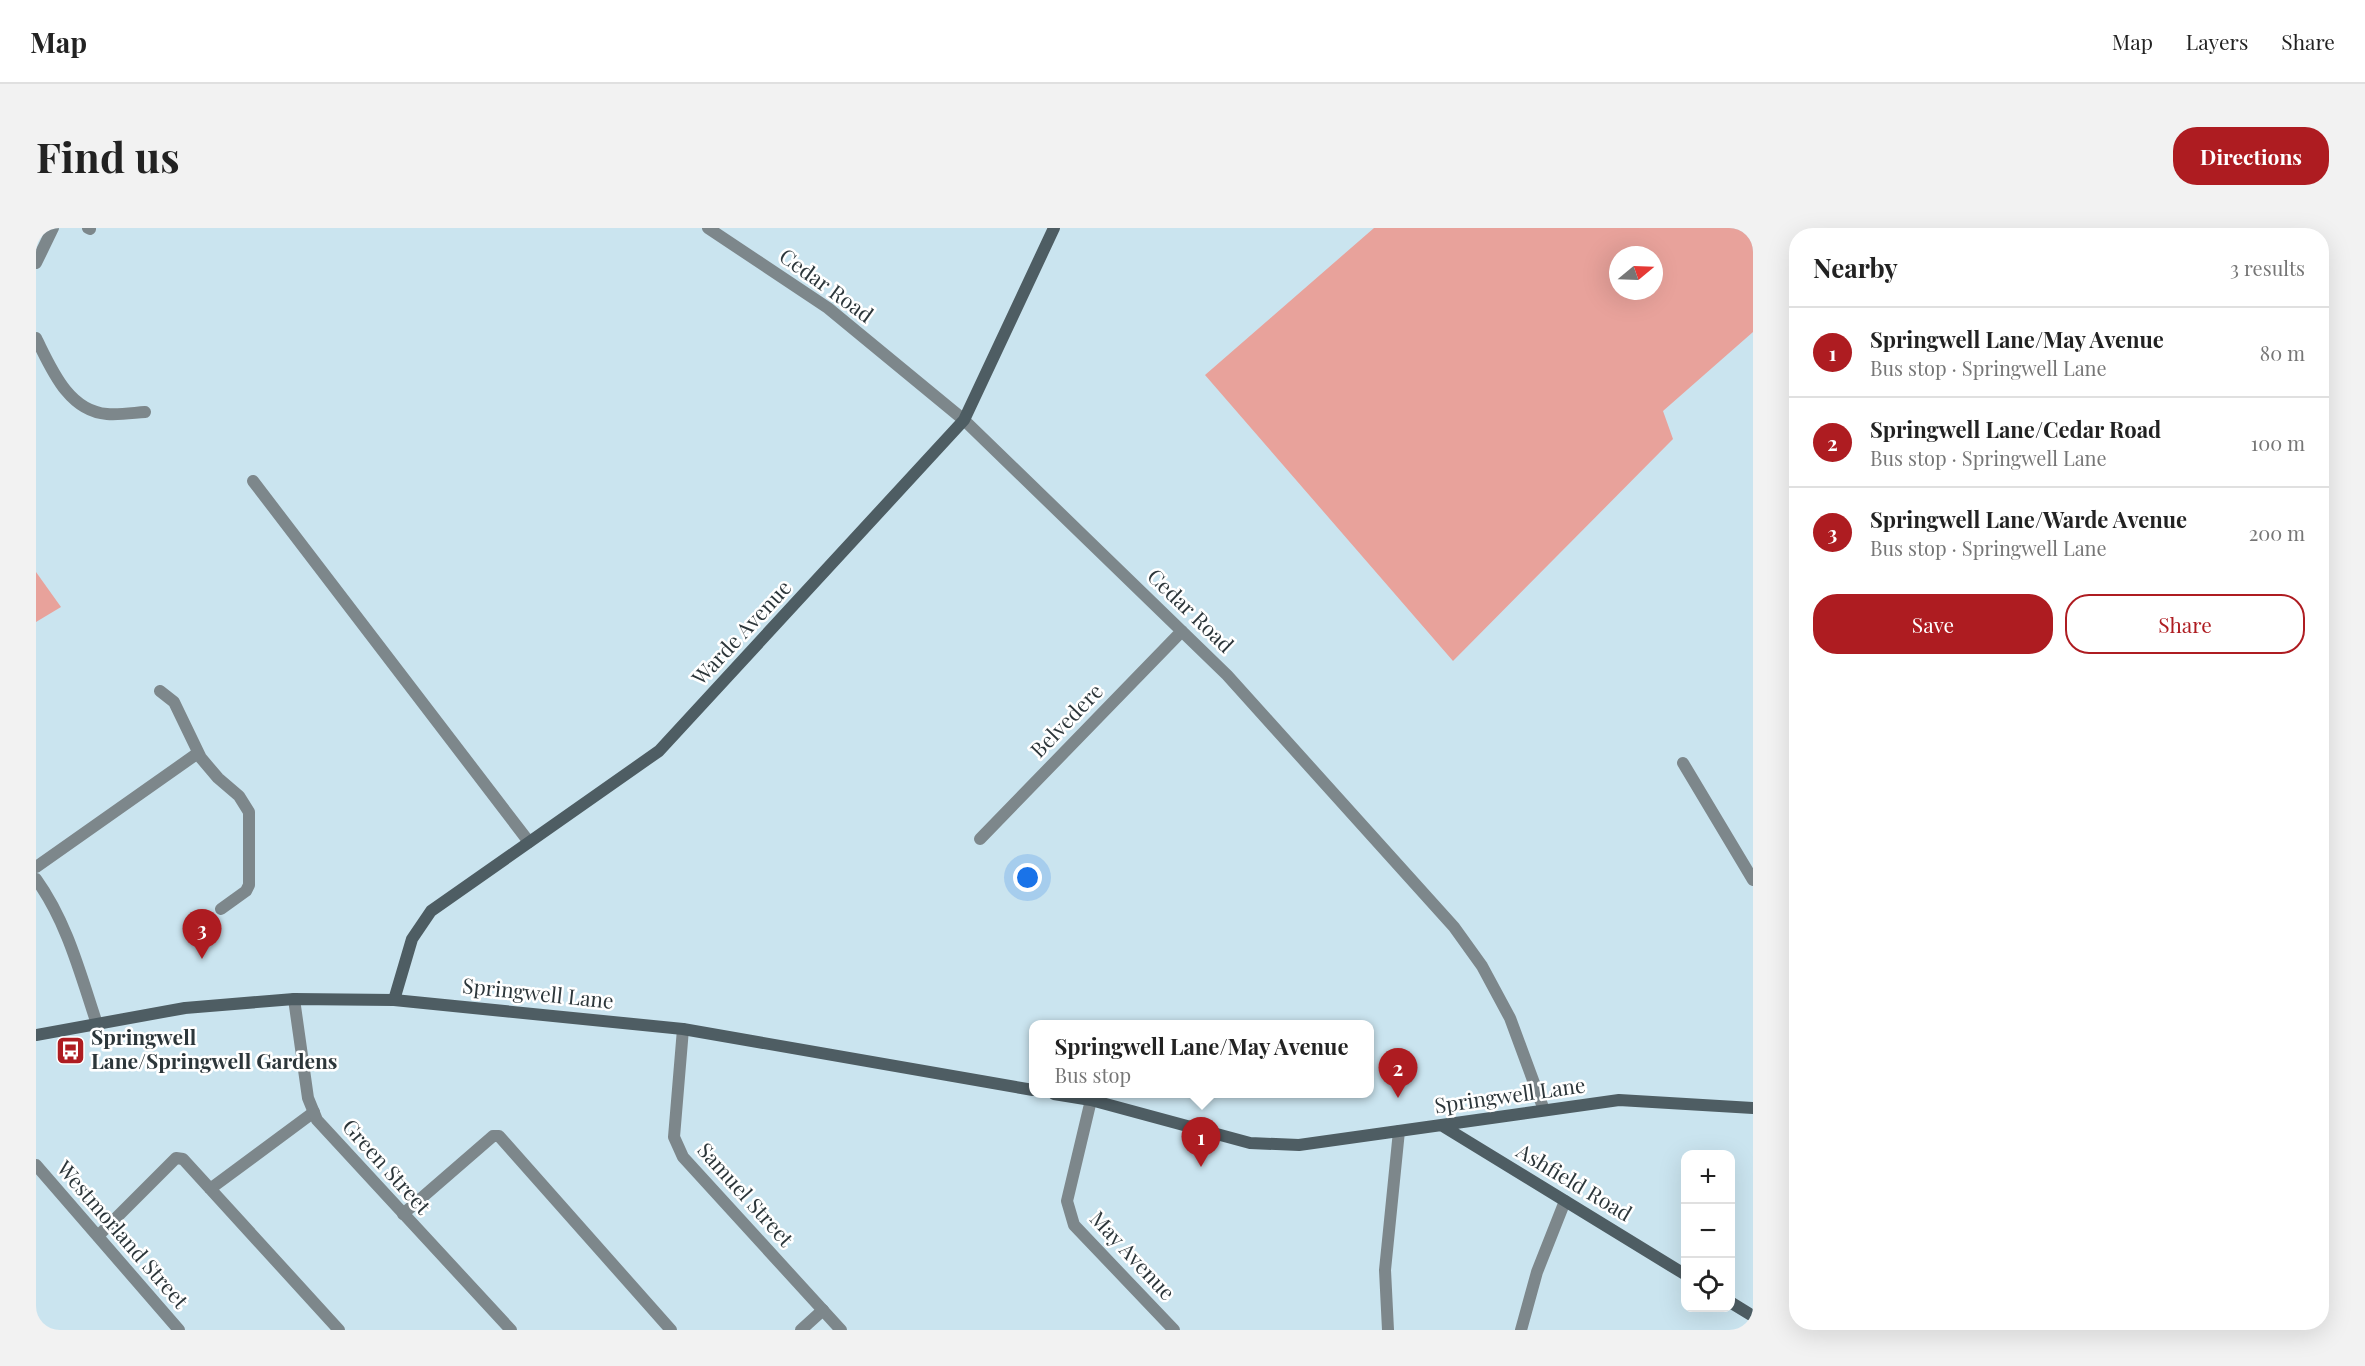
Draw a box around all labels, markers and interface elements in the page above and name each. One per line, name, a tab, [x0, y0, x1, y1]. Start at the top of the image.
text: Map	[30, 23, 87, 60]
text: Map	[2112, 27, 2153, 55]
text: Layers	[2186, 27, 2248, 55]
text: Share	[2281, 27, 2335, 55]
button: Directions	[2173, 127, 2329, 185]
text: Find us	[36, 128, 180, 184]
street label: Cedar Road	[775, 241, 880, 328]
north arrow	[1609, 246, 1663, 300]
text: Nearby	[1813, 250, 1898, 285]
text: 3 results	[2230, 254, 2305, 281]
text: Springwell Lane/May Avenue	[1870, 324, 2164, 354]
text: 1	[1829, 339, 1836, 366]
text: 80 m	[2260, 339, 2305, 366]
text: Bus stop · Springwell Lane	[1870, 354, 2107, 381]
text: Springwell Lane/Cedar Road	[1870, 414, 2161, 444]
text: 2	[1827, 429, 1838, 456]
text: 100 m	[2251, 429, 2305, 456]
text: Bus stop · Springwell Lane	[1870, 444, 2107, 471]
text: Springwell Lane/Warde Avenue	[1870, 504, 2187, 534]
text: 3	[1828, 519, 1837, 546]
text: 200 m	[2249, 519, 2305, 546]
text: Bus stop · Springwell Lane	[1870, 534, 2107, 561]
street label: Cedar Road	[1142, 561, 1241, 658]
street label: Warde Avenue	[684, 573, 796, 691]
button: Save	[1813, 594, 2053, 654]
button: Share	[2065, 594, 2305, 654]
street label: Belvedere	[1023, 677, 1108, 763]
your location	[1013, 863, 1042, 892]
pin: 3	[182, 910, 222, 959]
street label: Springwell Lane	[461, 970, 615, 1014]
popup	[1029, 1020, 1374, 1098]
place label: Springwell Lane/Springwell Gardens	[91, 1022, 338, 1074]
text: Springwell Lane/May Avenue	[1055, 1031, 1348, 1061]
bus stop icon: Springwell Lane/Springwell Gardens	[54, 1034, 86, 1066]
pin: 2	[1378, 1048, 1418, 1098]
text: Bus stop	[1055, 1061, 1131, 1088]
street label: Springwell Lane	[1432, 1070, 1587, 1118]
street label: Green Street	[337, 1112, 438, 1220]
pin: 1	[1182, 1118, 1220, 1167]
street label: Ashfield Road	[1511, 1135, 1638, 1227]
street label: Samuel Street	[692, 1136, 801, 1252]
map controls	[1681, 1150, 1735, 1312]
button: +	[1681, 1150, 1735, 1204]
street label: Westmorland Street	[51, 1153, 196, 1314]
street label: May Avenue	[1085, 1204, 1182, 1305]
button: −	[1681, 1204, 1735, 1258]
button: locate	[1681, 1258, 1735, 1312]

